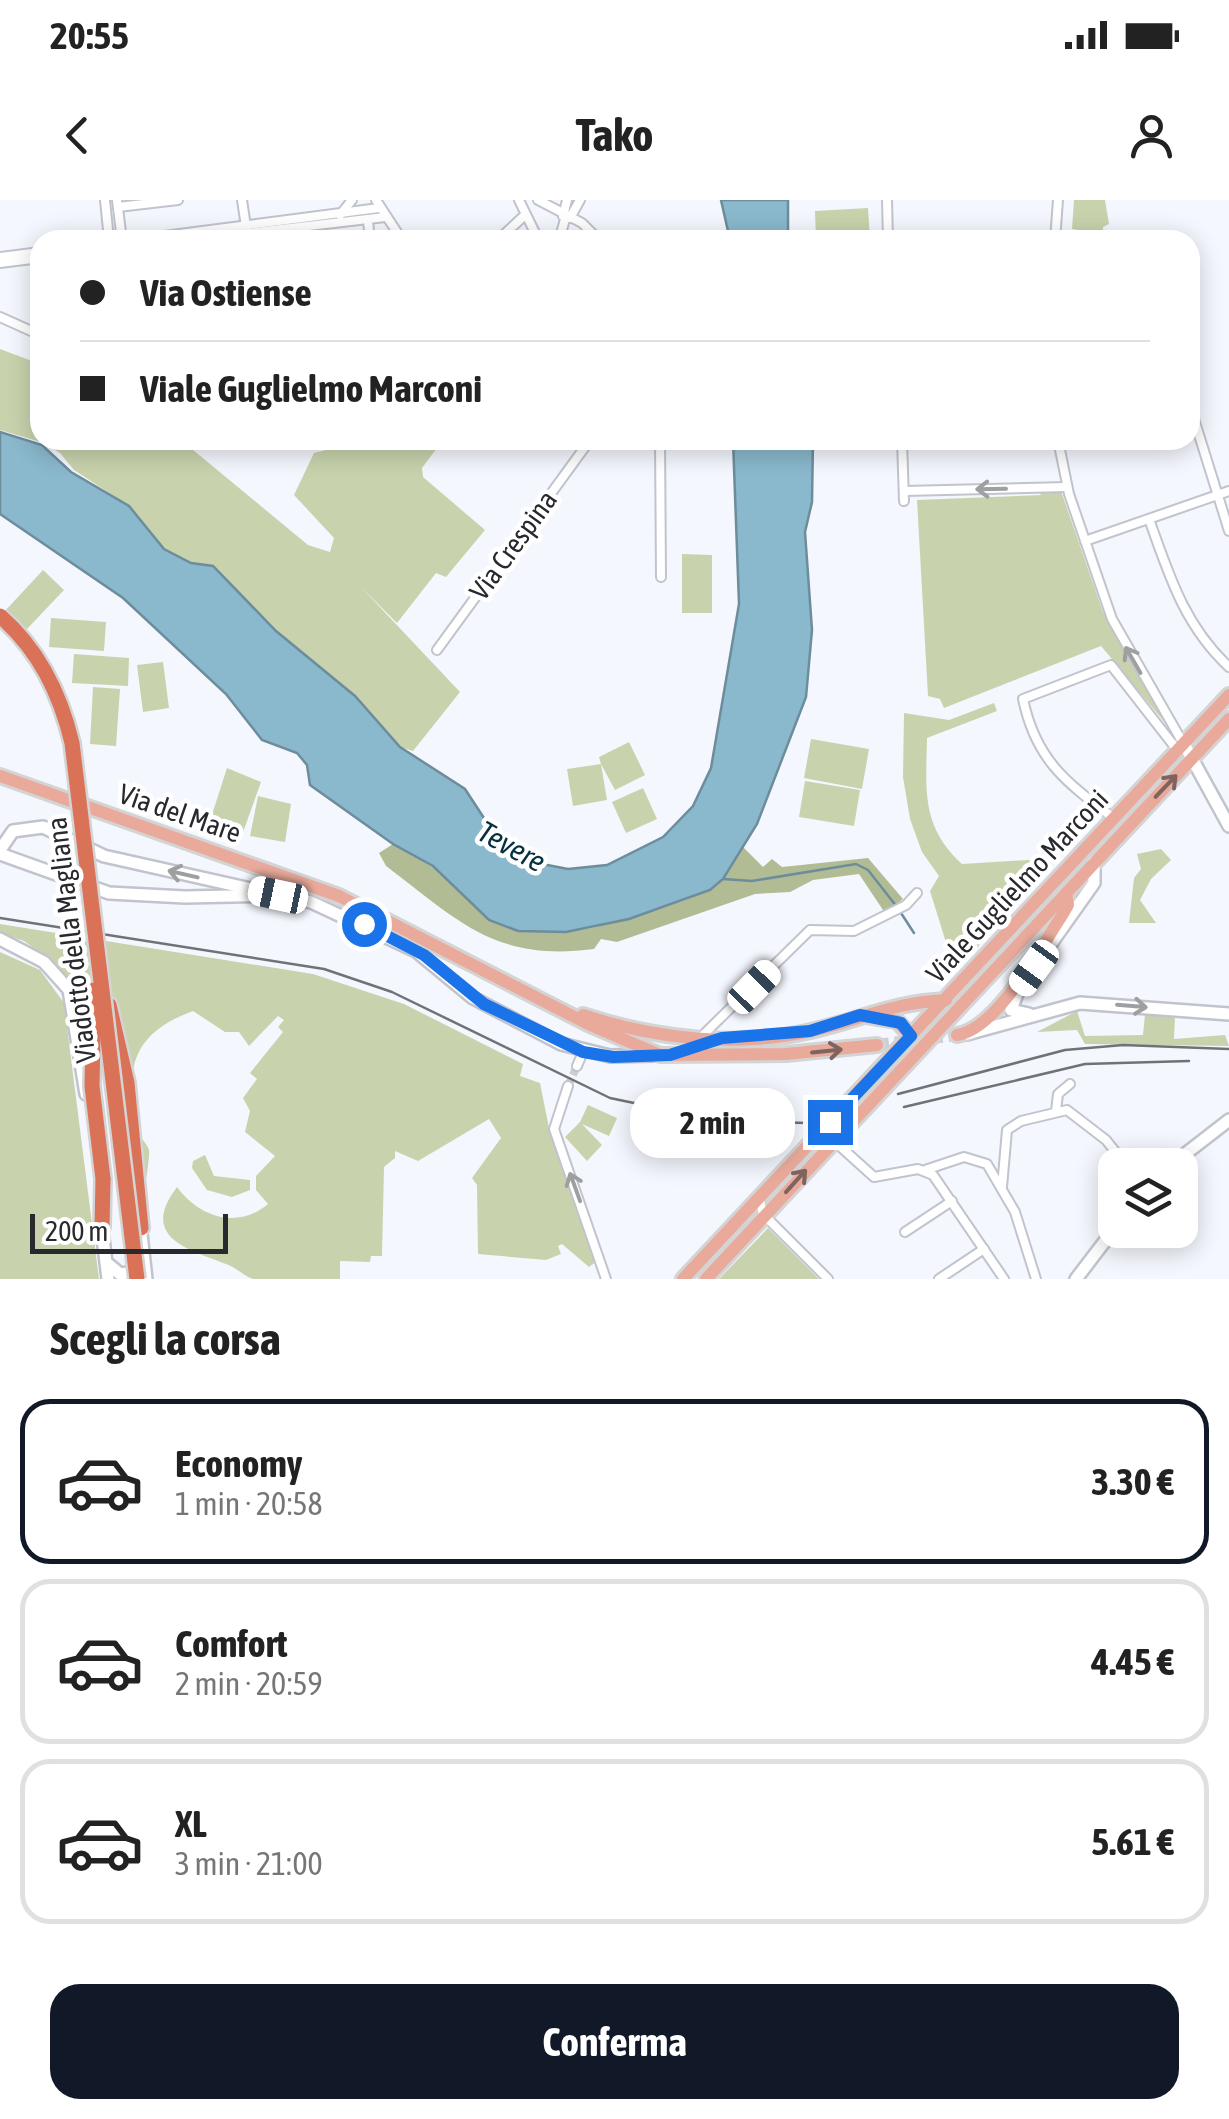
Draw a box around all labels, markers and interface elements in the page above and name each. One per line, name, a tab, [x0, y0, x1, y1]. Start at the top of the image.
text: 20:55	[50, 14, 129, 57]
icon: back	[50, 108, 105, 163]
icon: person	[1124, 108, 1179, 163]
text: Tako	[576, 109, 653, 161]
text: Via Ostiense	[140, 271, 312, 314]
text: Viale Guglielmo Marconi	[140, 367, 482, 410]
one-way arrow	[976, 480, 1008, 499]
street label: Via Crespina	[463, 484, 563, 606]
one-way arrow	[1123, 646, 1143, 675]
one-way arrow	[1154, 774, 1178, 798]
street label: Via del Mare	[115, 777, 245, 849]
street label: Viale Guglielmo Marconi	[919, 783, 1115, 989]
water label: Tevere	[472, 814, 552, 878]
street label: Viadotto della Magliana	[40, 815, 102, 1065]
one-way arrow	[168, 864, 200, 882]
car	[246, 874, 310, 916]
route start	[342, 902, 387, 947]
car	[1004, 935, 1064, 1001]
car	[722, 955, 786, 1019]
one-way arrow	[1115, 997, 1148, 1016]
one-way arrow	[810, 1042, 843, 1061]
callout: 2 min	[630, 1087, 795, 1157]
route end	[808, 1100, 853, 1145]
text: 2 min	[680, 1104, 745, 1141]
map controls	[1098, 1148, 1198, 1248]
button: layers	[1098, 1148, 1198, 1248]
one-way arrow	[784, 1169, 807, 1194]
one-way arrow	[565, 1172, 583, 1203]
scale bar	[30, 1209, 228, 1254]
text: 200 m	[45, 1215, 108, 1247]
text: Scegli la corsa	[50, 1313, 281, 1365]
icon: car	[55, 1437, 145, 1527]
text: Economy	[175, 1442, 302, 1485]
text: 3.30 €	[1091, 1460, 1174, 1503]
text: 1 min · 20:58	[175, 1485, 322, 1522]
icon: car	[55, 1617, 145, 1707]
text: Comfort	[175, 1622, 287, 1665]
text: 4.45 €	[1091, 1640, 1174, 1683]
text: 2 min · 20:59	[175, 1665, 322, 1702]
icon: car	[55, 1797, 145, 1887]
text: XL	[175, 1802, 207, 1845]
text: 5.61 €	[1091, 1820, 1174, 1863]
text: 3 min · 21:00	[175, 1845, 322, 1882]
button: Conferma	[50, 1984, 1179, 2099]

